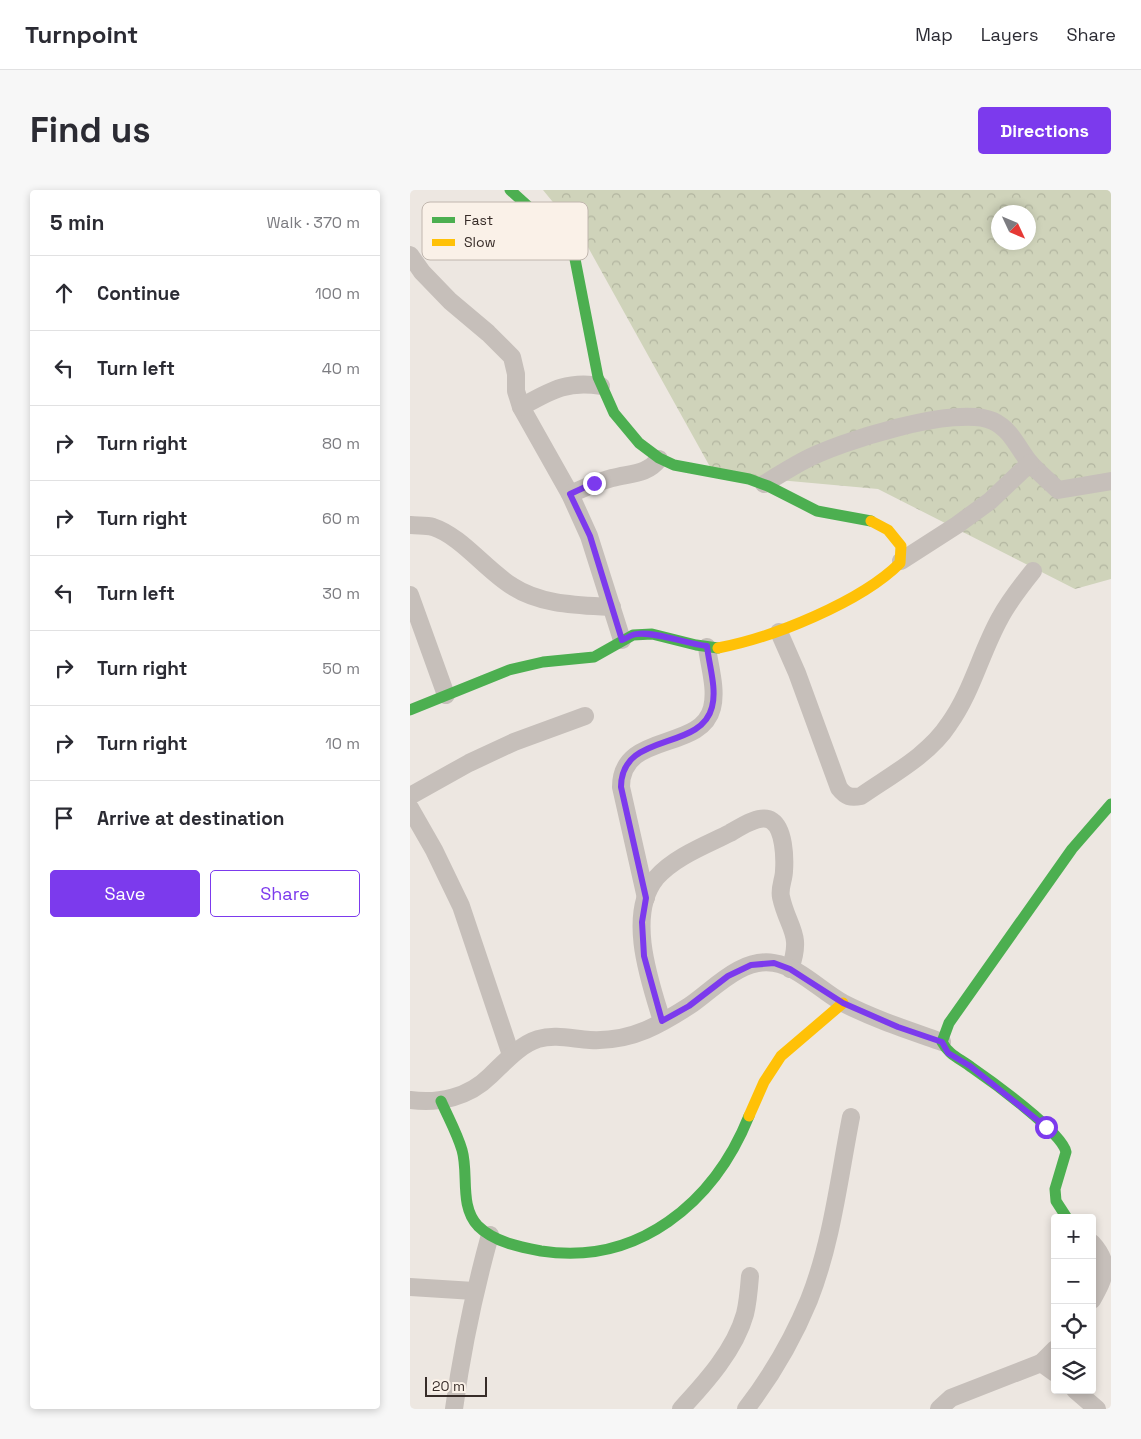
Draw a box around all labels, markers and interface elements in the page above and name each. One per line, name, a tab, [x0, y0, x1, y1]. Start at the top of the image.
text: Turnpoint	[25, 19, 138, 50]
text: Map	[915, 23, 953, 46]
text: Layers	[981, 23, 1038, 46]
text: Share	[1066, 23, 1116, 46]
button: Directions	[978, 107, 1111, 154]
text: Find us	[30, 108, 151, 152]
legend	[422, 202, 588, 260]
north arrow	[991, 205, 1036, 250]
text: 5 min	[50, 209, 104, 236]
text: Fast	[464, 211, 493, 229]
text: Walk · 370 m	[267, 212, 360, 233]
text: Slow	[464, 233, 496, 251]
icon: ahead	[50, 279, 78, 307]
text: Continue	[97, 281, 180, 306]
text: 100 m	[315, 283, 360, 304]
icon: left	[50, 354, 78, 382]
text: Turn left	[97, 356, 175, 381]
text: 40 m	[322, 358, 360, 379]
icon: right	[50, 429, 78, 457]
text: Turn right	[97, 431, 187, 456]
text: 80 m	[322, 433, 360, 454]
route end	[583, 472, 606, 495]
icon: right	[50, 504, 78, 532]
text: Turn right	[97, 506, 187, 531]
text: 60 m	[322, 508, 360, 529]
icon: left	[50, 579, 78, 607]
text: Turn left	[97, 581, 175, 606]
text: 30 m	[322, 583, 360, 604]
icon: right	[50, 654, 78, 682]
text: Turn right	[97, 656, 187, 681]
text: 50 m	[322, 658, 360, 679]
icon: right	[50, 729, 78, 757]
text: Turn right	[97, 731, 187, 756]
text: 10 m	[325, 733, 360, 754]
icon: arrive	[50, 804, 78, 832]
text: Arrive at destination	[97, 806, 285, 831]
button: Save	[50, 870, 200, 917]
button: Share	[210, 870, 360, 917]
route start	[1035, 1116, 1058, 1139]
map controls	[1051, 1214, 1096, 1394]
button: +	[1051, 1214, 1096, 1259]
button: −	[1051, 1259, 1096, 1304]
button: locate	[1051, 1304, 1096, 1349]
button: layers	[1051, 1349, 1096, 1394]
scale bar	[425, 1374, 488, 1397]
text: 20 m	[432, 1377, 465, 1395]

